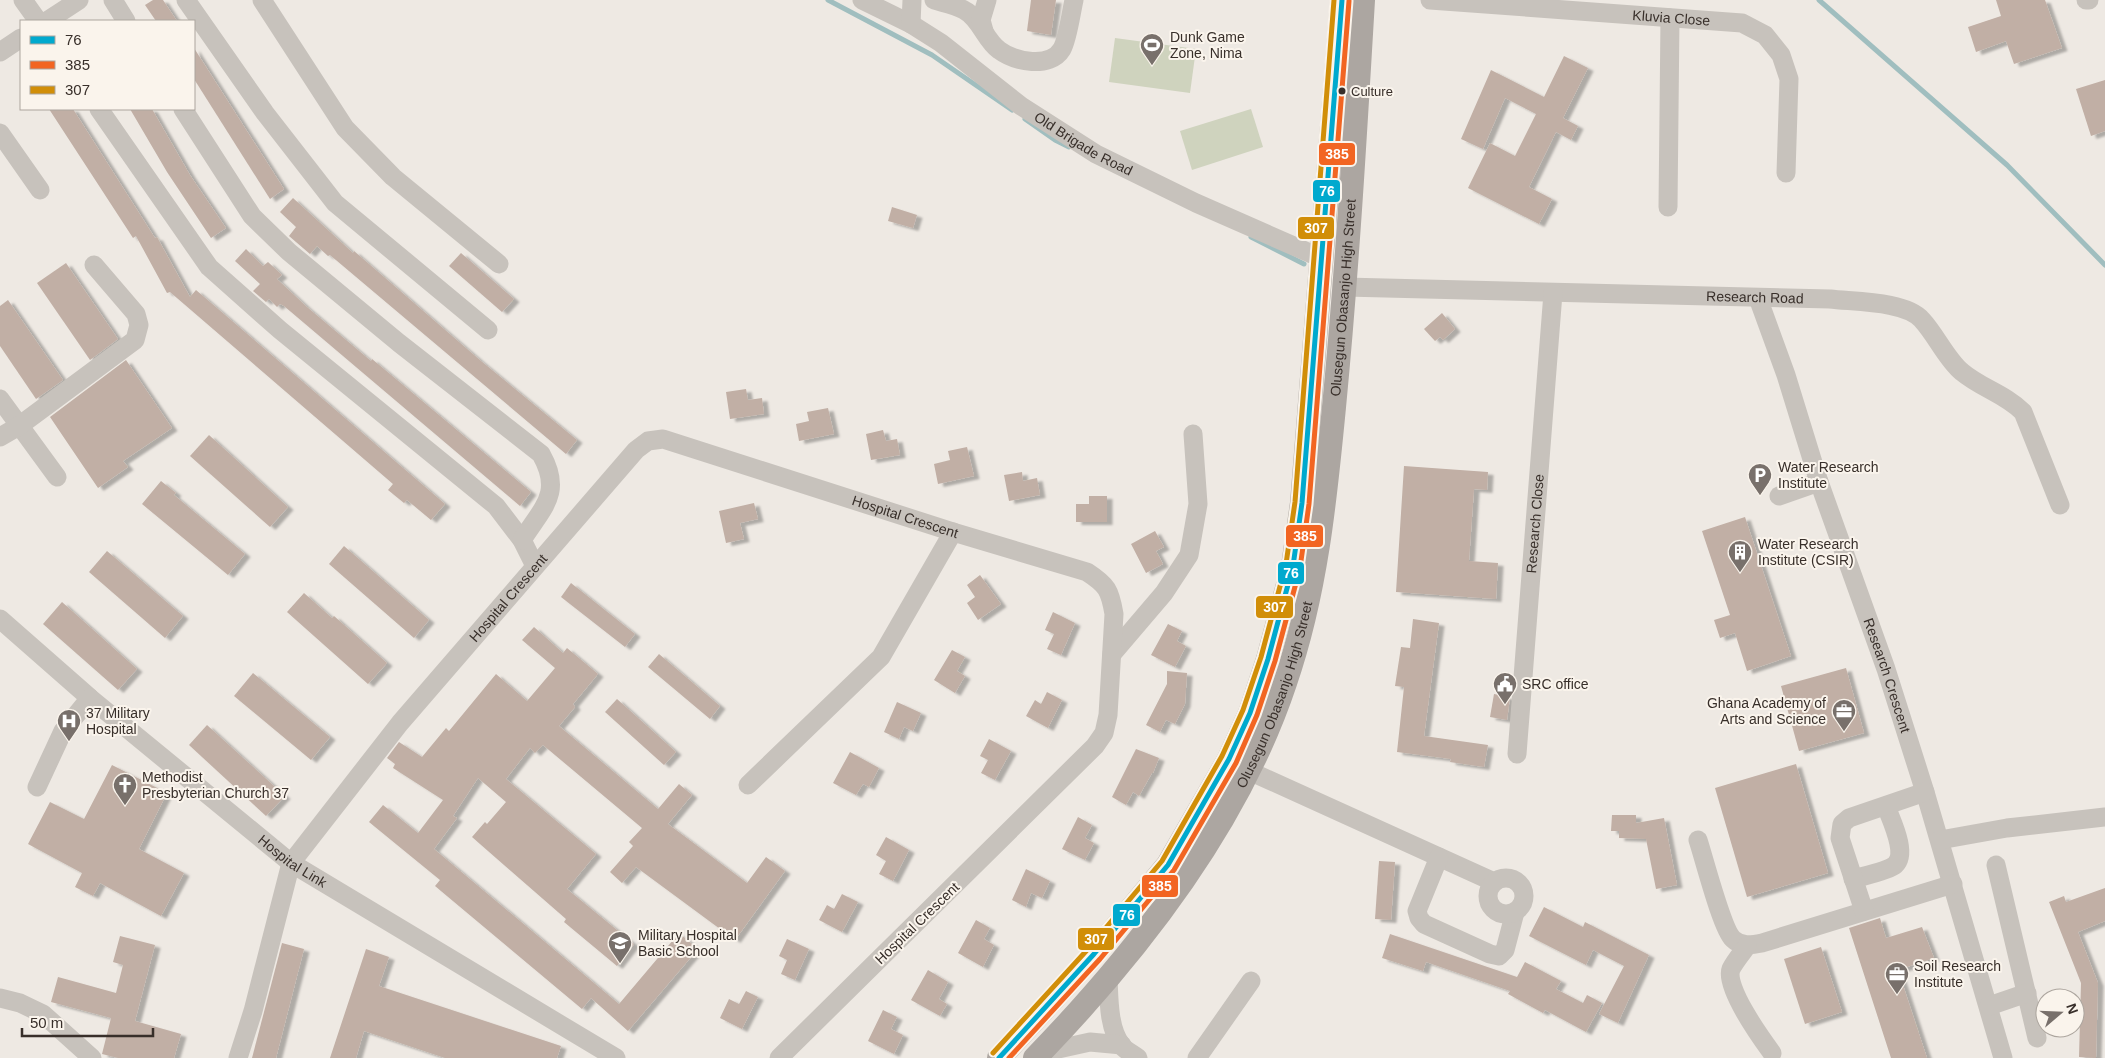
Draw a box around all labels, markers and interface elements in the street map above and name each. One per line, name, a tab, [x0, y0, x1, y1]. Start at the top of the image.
street label: Kluvia Close	[1632, 7, 1711, 29]
legend	[20, 20, 195, 110]
place label: Dunk Game Zone, Nima	[1170, 29, 1245, 61]
text: 76	[65, 31, 82, 48]
sports icon: Dunk Game Zone, Nima	[1139, 32, 1165, 66]
text: 385	[65, 56, 90, 73]
text: 307	[65, 81, 90, 98]
place label: Culture	[1351, 84, 1393, 99]
marker: Culture	[1337, 86, 1347, 96]
street label: Old Brigade Road	[1031, 109, 1135, 179]
line badge: 385	[1318, 142, 1356, 166]
text: 385	[1325, 146, 1349, 162]
line badge: 76	[1312, 179, 1341, 203]
text: 76	[1319, 183, 1335, 199]
street label: Olusegun Obasanjo High Street	[1327, 198, 1359, 397]
line badge: 307	[1297, 216, 1335, 240]
text: 307	[1304, 220, 1328, 236]
street label: Research Road	[1706, 288, 1804, 306]
place label: Water Research Institute	[1778, 459, 1879, 491]
parking icon: Water Research Institute	[1747, 462, 1773, 496]
street label: Research Close	[1523, 473, 1547, 574]
street label: Hospital Crescent	[850, 492, 960, 541]
line badge: 385	[1285, 524, 1324, 548]
text: 385	[1293, 528, 1317, 544]
place label: Water Research Institute (CSIR)	[1758, 536, 1859, 568]
building icon: Water Research Institute (CSIR)	[1727, 539, 1753, 573]
street label: Hospital Crescent	[466, 551, 550, 645]
line badge: 76	[1277, 561, 1305, 585]
text: 76	[1283, 565, 1299, 581]
line badge: 307	[1255, 595, 1294, 619]
text: 307	[1263, 599, 1287, 615]
street label: Olusegun Obasanjo High Street	[1233, 600, 1315, 791]
street label: Research Crescent	[1860, 616, 1914, 735]
public building icon: SRC office	[1492, 671, 1518, 705]
place label: SRC office	[1522, 676, 1589, 692]
place label: Ghana Academy of Arts and Science	[1707, 695, 1826, 727]
office icon: Ghana Academy of Arts and Science	[1831, 698, 1857, 732]
place label: 37 Military Hospital	[86, 705, 150, 737]
hospital icon: 37 Military Hospital	[56, 708, 82, 742]
place label: Methodist Presbyterian Church 37	[142, 769, 289, 801]
church icon: Methodist Presbyterian Church 37	[112, 772, 138, 806]
street label: Hospital Link	[255, 831, 331, 891]
line badge: 385	[1141, 874, 1179, 898]
text: 385	[1148, 878, 1172, 894]
street label: Hospital Crescent	[872, 879, 962, 967]
line badge: 76	[1112, 903, 1141, 927]
text: 76	[1119, 907, 1135, 923]
place label: Military Hospital Basic School	[638, 927, 737, 959]
line badge: 307	[1077, 927, 1115, 951]
school or university icon: Military Hospital Basic School	[607, 930, 633, 964]
text: 307	[1084, 931, 1108, 947]
place label: Soil Research Institute	[1914, 958, 2001, 990]
office icon: Soil Research Institute	[1884, 961, 1910, 995]
north arrow	[2035, 988, 2085, 1038]
text: N	[2063, 1001, 2082, 1016]
scale bar	[22, 1006, 154, 1038]
text: 50 m	[30, 1014, 63, 1031]

